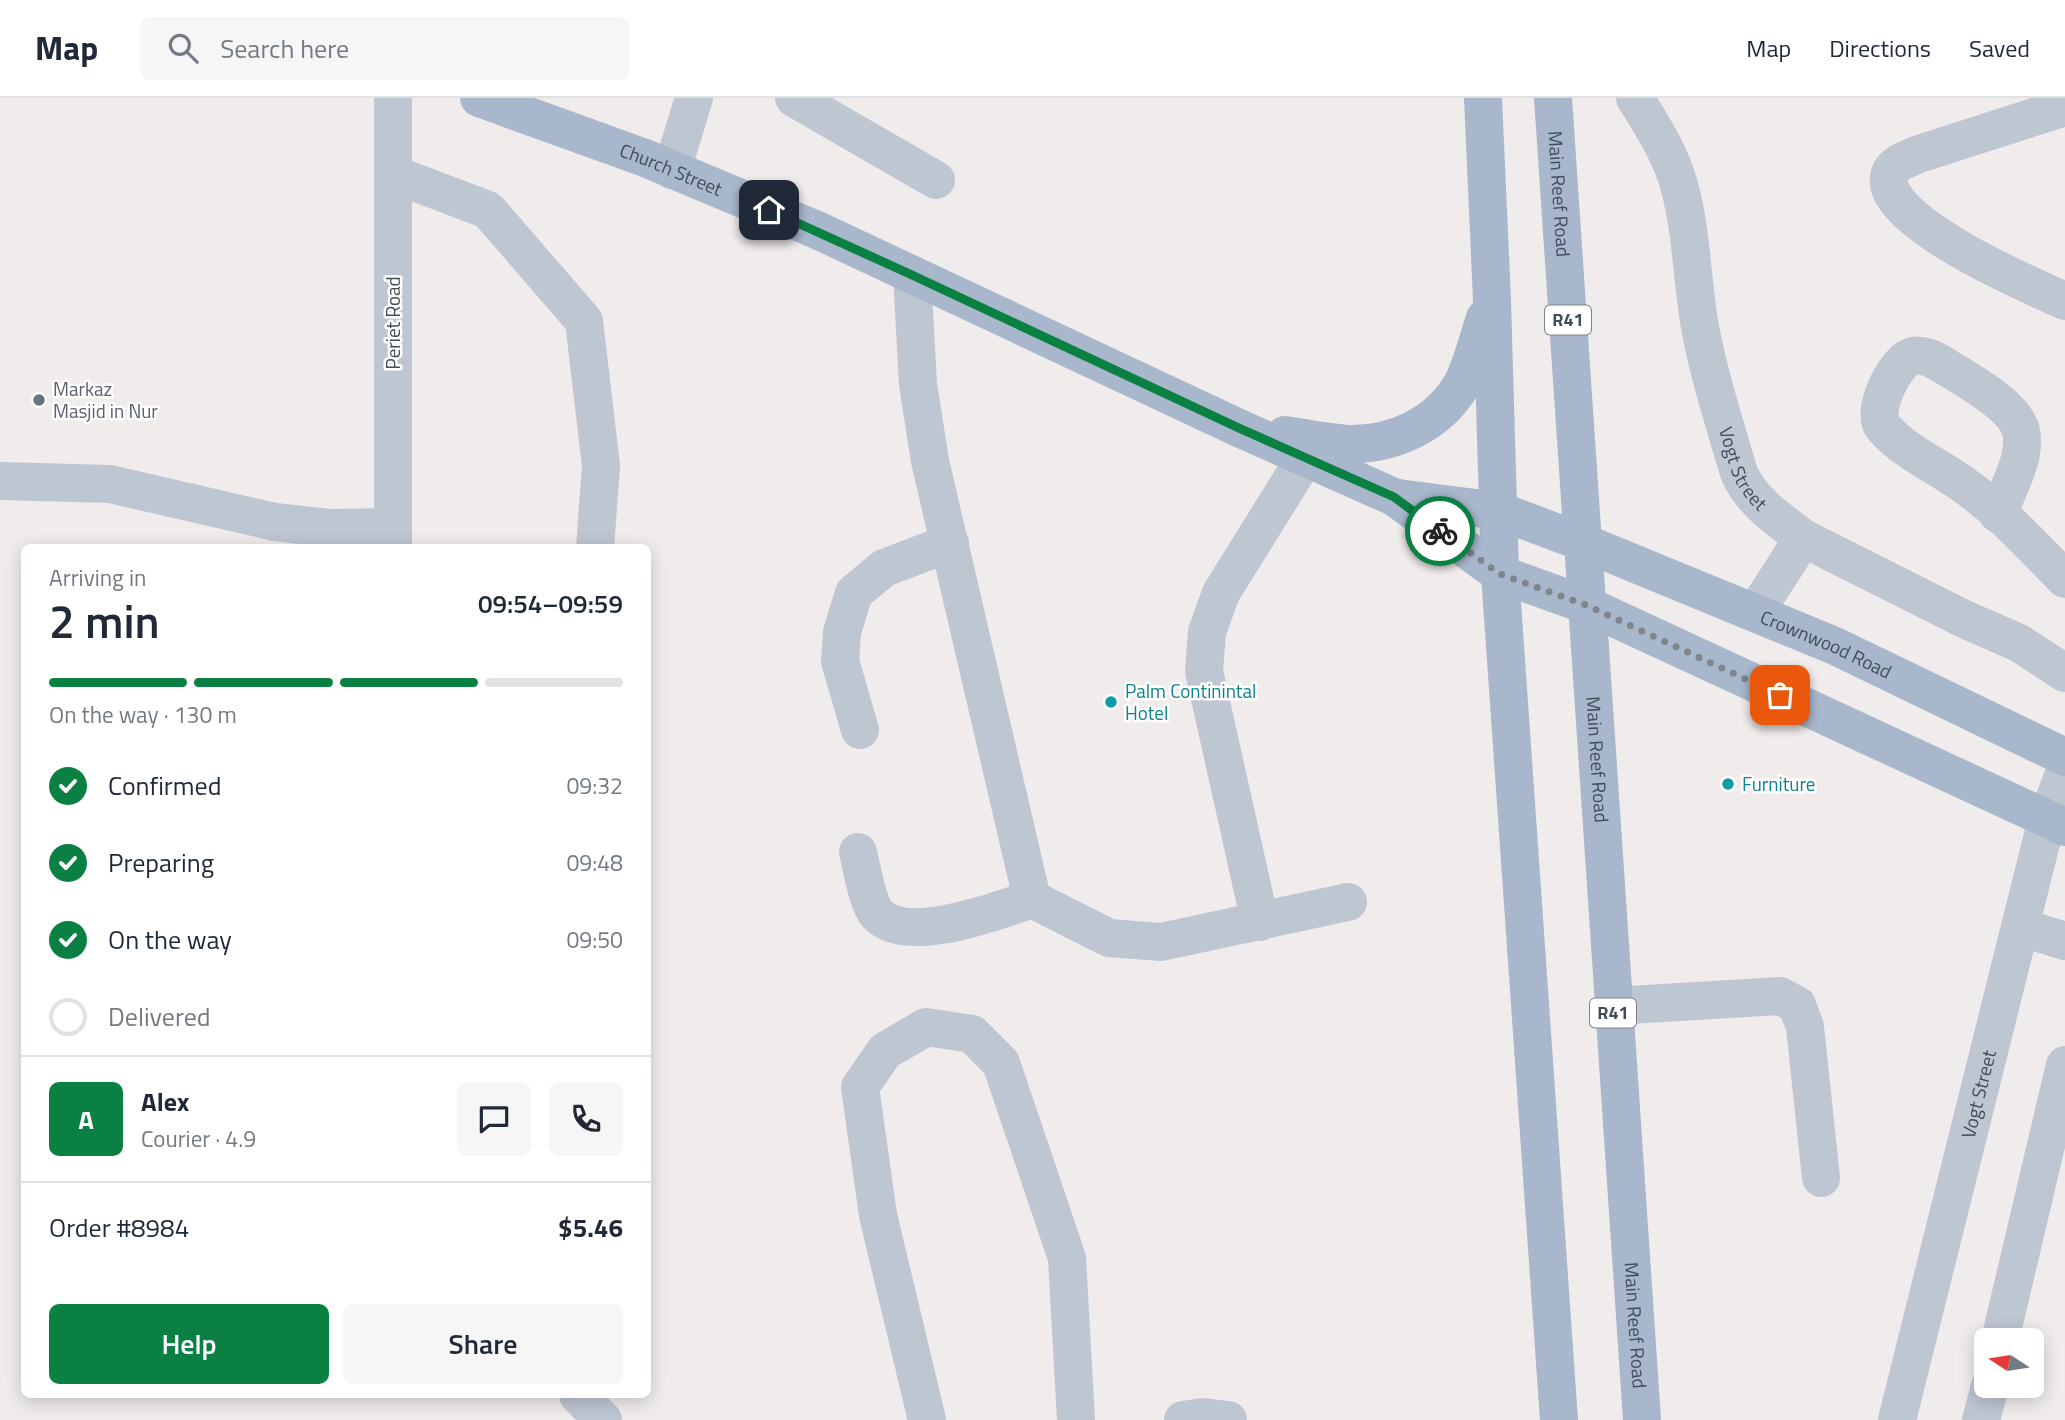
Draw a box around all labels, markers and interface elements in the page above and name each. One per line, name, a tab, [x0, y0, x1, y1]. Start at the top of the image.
search box	[140, 17, 630, 80]
text: Map	[35, 23, 98, 73]
icon: search	[164, 29, 202, 67]
text: Search here	[220, 29, 349, 68]
text: Map	[1746, 30, 1791, 66]
text: Directions	[1829, 30, 1931, 66]
text: Saved	[1969, 30, 2030, 66]
street label: Main Reef Road	[1541, 130, 1579, 258]
street label: Church Street	[616, 135, 728, 203]
pin	[739, 180, 799, 240]
icon: home	[750, 191, 788, 229]
street label: Periet Road	[378, 276, 407, 370]
road number: R41	[1545, 306, 1591, 334]
place label: Markaz Masjid in Nur	[53, 374, 158, 425]
marker: Markaz Masjid in Nur	[31, 392, 47, 408]
street label: Vogt Street	[1712, 423, 1775, 517]
courier	[1405, 496, 1475, 566]
icon: bike	[1421, 512, 1459, 550]
text: Arriving in	[49, 560, 146, 595]
text: 09:54–09:59	[478, 584, 623, 623]
text: 2 min	[49, 586, 160, 656]
street label: Crownwood Road	[1756, 602, 1897, 685]
pin	[1750, 665, 1810, 725]
place label: Palm Continintal Hotel	[1125, 676, 1256, 727]
icon: bag	[1761, 676, 1799, 714]
marker: Palm Continintal Hotel	[1103, 694, 1119, 710]
street label: Main Reef Road	[1579, 695, 1617, 824]
text: On the way · 130 m	[49, 697, 237, 732]
text: Confirmed	[108, 766, 222, 805]
icon: check	[49, 767, 87, 805]
text: 09:32	[566, 768, 623, 803]
place label: Furniture	[1742, 769, 1815, 798]
marker: Furniture	[1720, 776, 1736, 792]
text: Preparing	[108, 843, 214, 882]
icon: check	[49, 844, 87, 882]
text: 09:48	[566, 845, 623, 880]
text: On the way	[108, 920, 232, 959]
icon: check	[49, 921, 87, 959]
text: 09:50	[566, 922, 623, 957]
text: Delivered	[108, 997, 211, 1036]
road number: R41	[1590, 998, 1636, 1028]
street label: Vogt Street	[1953, 1046, 2003, 1141]
text: Alex	[141, 1082, 189, 1121]
button: chat	[457, 1082, 531, 1156]
button: phone	[549, 1082, 623, 1156]
text: A	[78, 1100, 94, 1139]
text: Courier · 4.9	[141, 1121, 256, 1156]
text: Order #8984	[49, 1208, 189, 1247]
text: $5.46	[558, 1208, 623, 1247]
street label: Main Reef Road	[1617, 1261, 1655, 1389]
button: Help	[49, 1304, 329, 1384]
button: Share	[343, 1304, 623, 1384]
north arrow	[1974, 1328, 2044, 1398]
map controls	[1974, 1328, 2044, 1398]

